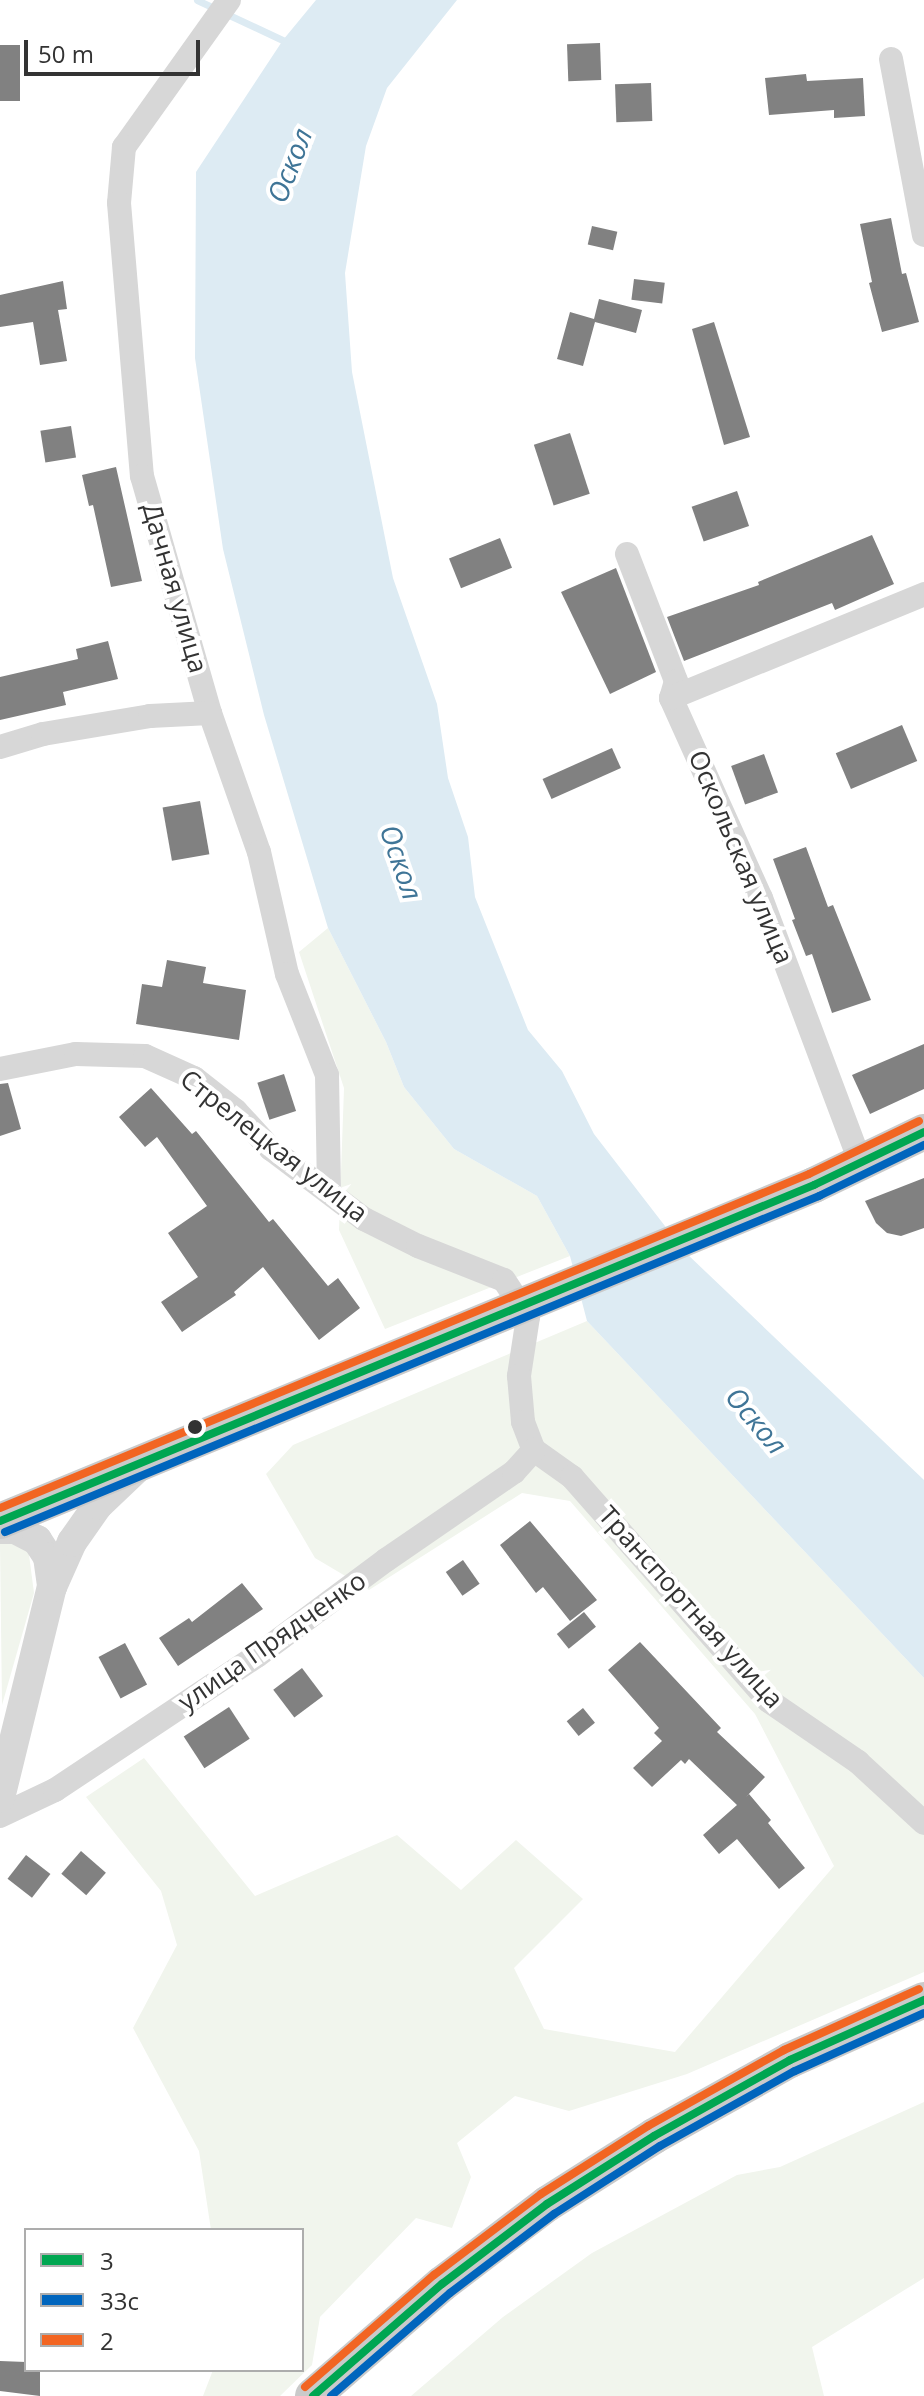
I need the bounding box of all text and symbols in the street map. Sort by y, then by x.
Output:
scale bar [28,24,204,74]
text: 50 m [38,37,94,70]
water label: Оскол [259,123,319,207]
street label: Дачная улица [136,499,214,677]
street label: Оскольская улица [682,746,800,968]
water label: Оскол [374,820,430,904]
street label: Стрелецкая улица [174,1063,374,1229]
water label: Оскол [719,1380,795,1460]
unlabelled marker [187,1419,203,1435]
street label: Транспортная улица [592,1500,790,1714]
street label: улица Прядченко [172,1565,372,1717]
legend [24,2228,304,2372]
text: 3 [100,2244,114,2277]
text: 33с [100,2284,139,2317]
text: 2 [100,2324,114,2357]

